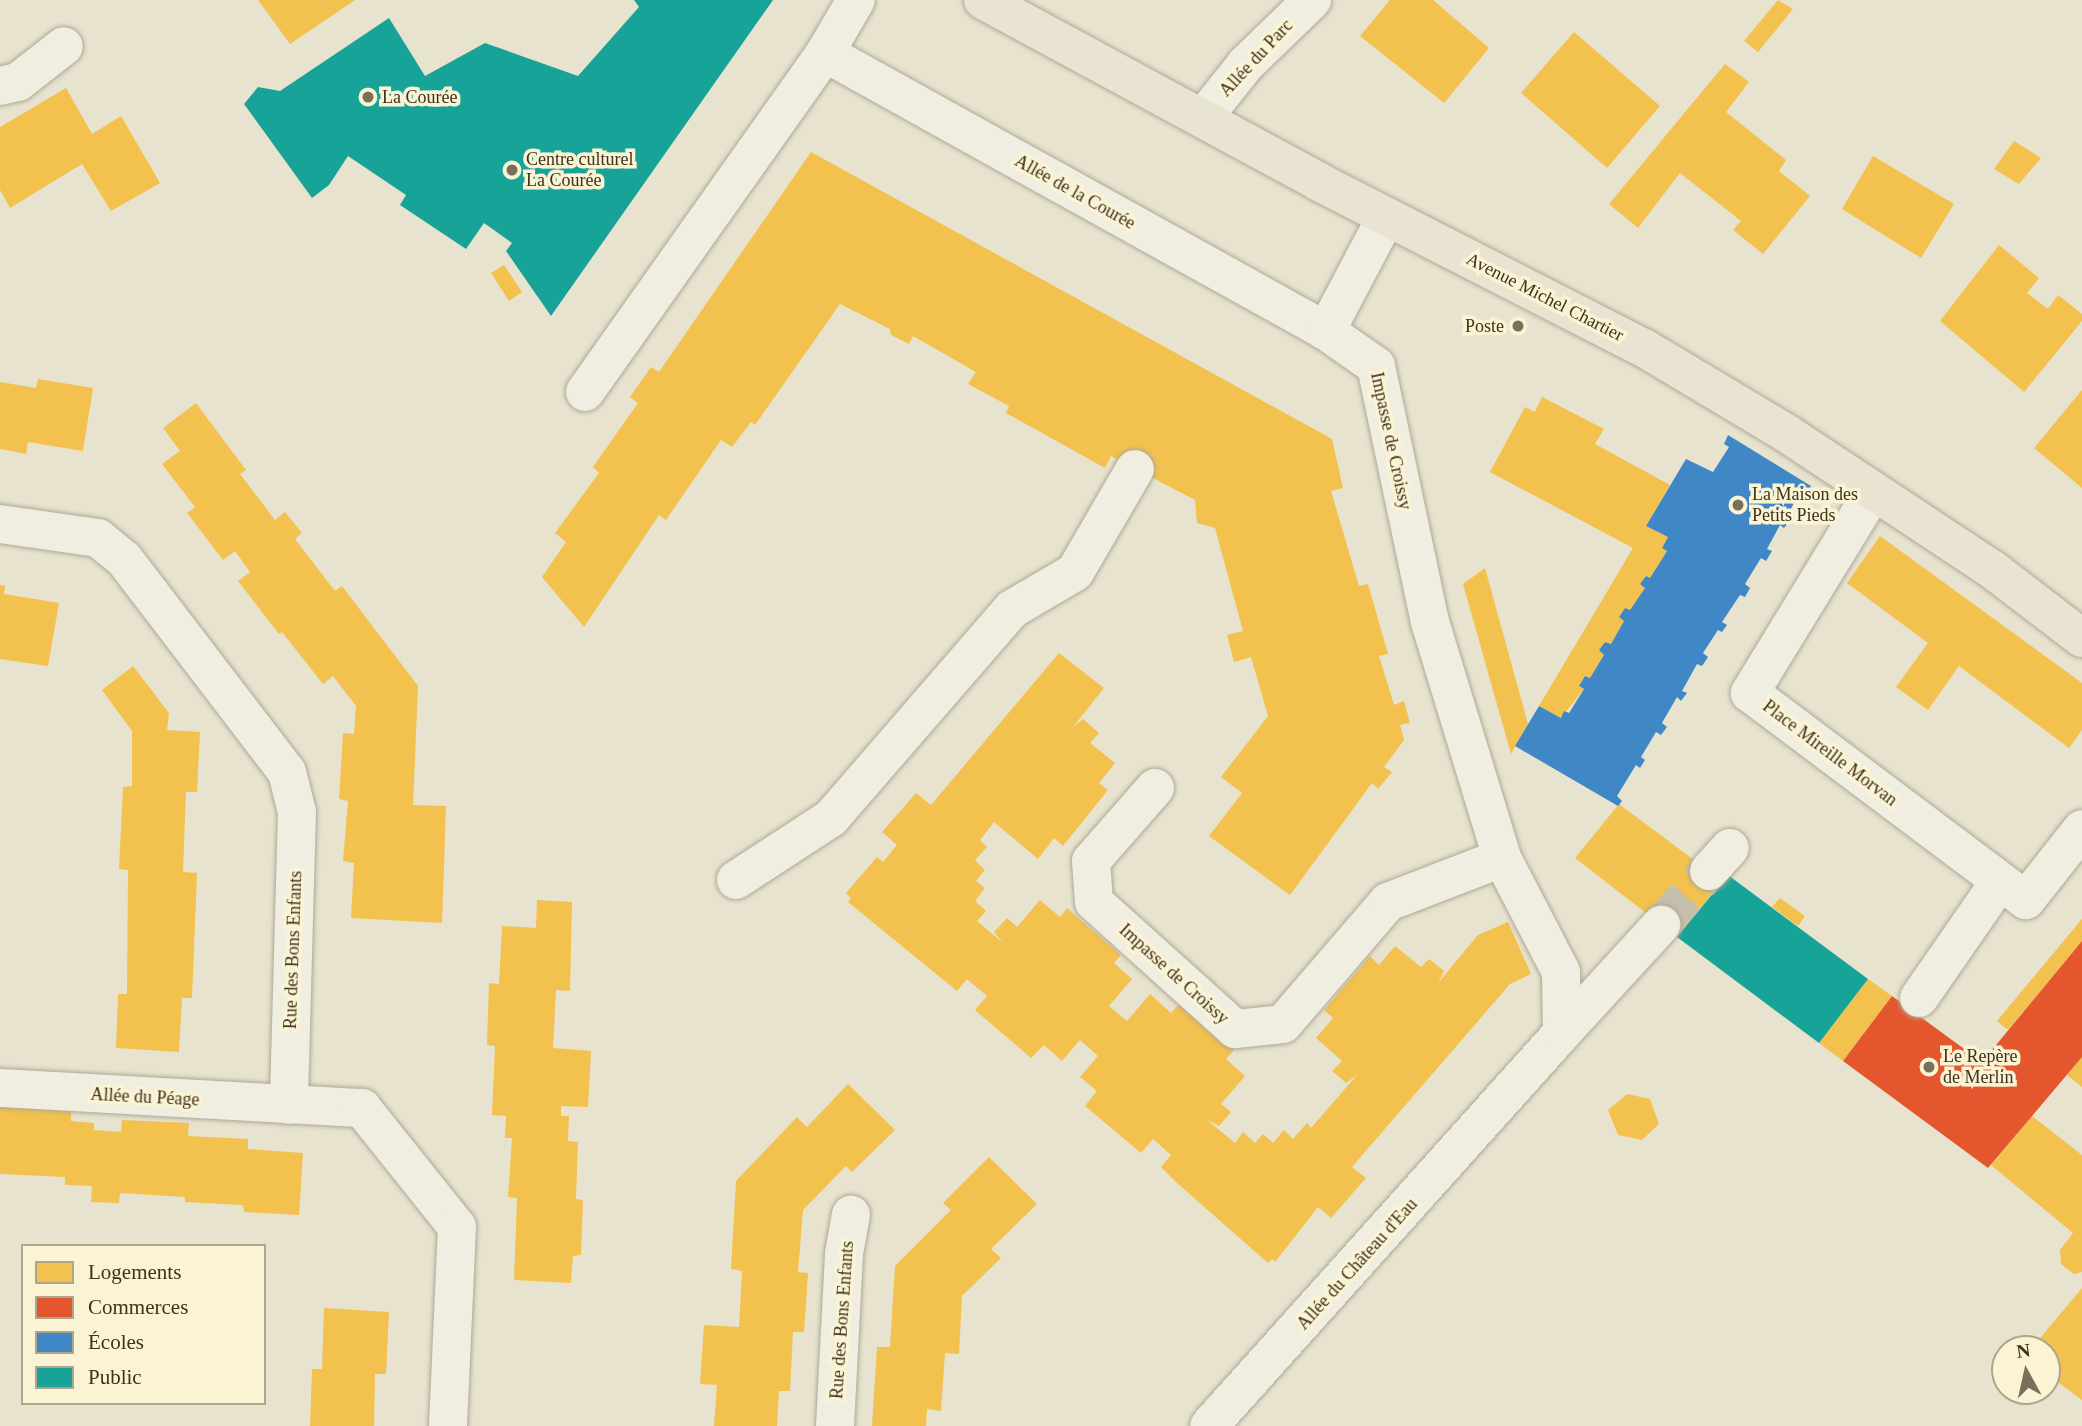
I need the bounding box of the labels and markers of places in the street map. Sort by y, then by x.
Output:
place label: La Courée [382,86,457,108]
marker: La Courée [360,89,376,105]
place label: Centre culturel La Courée [526,149,633,192]
marker: Centre culturel La Courée [504,162,520,178]
place label: Poste [1465,315,1504,337]
marker: Poste [1510,318,1526,334]
place label: La Maison des Petits Pieds [1752,484,1858,526]
marker: La Maison des Petits Pieds [1730,497,1746,513]
place label: Le Repère de Merlin [1943,1046,2017,1088]
marker: Le Repère de Merlin [1921,1059,1937,1075]

